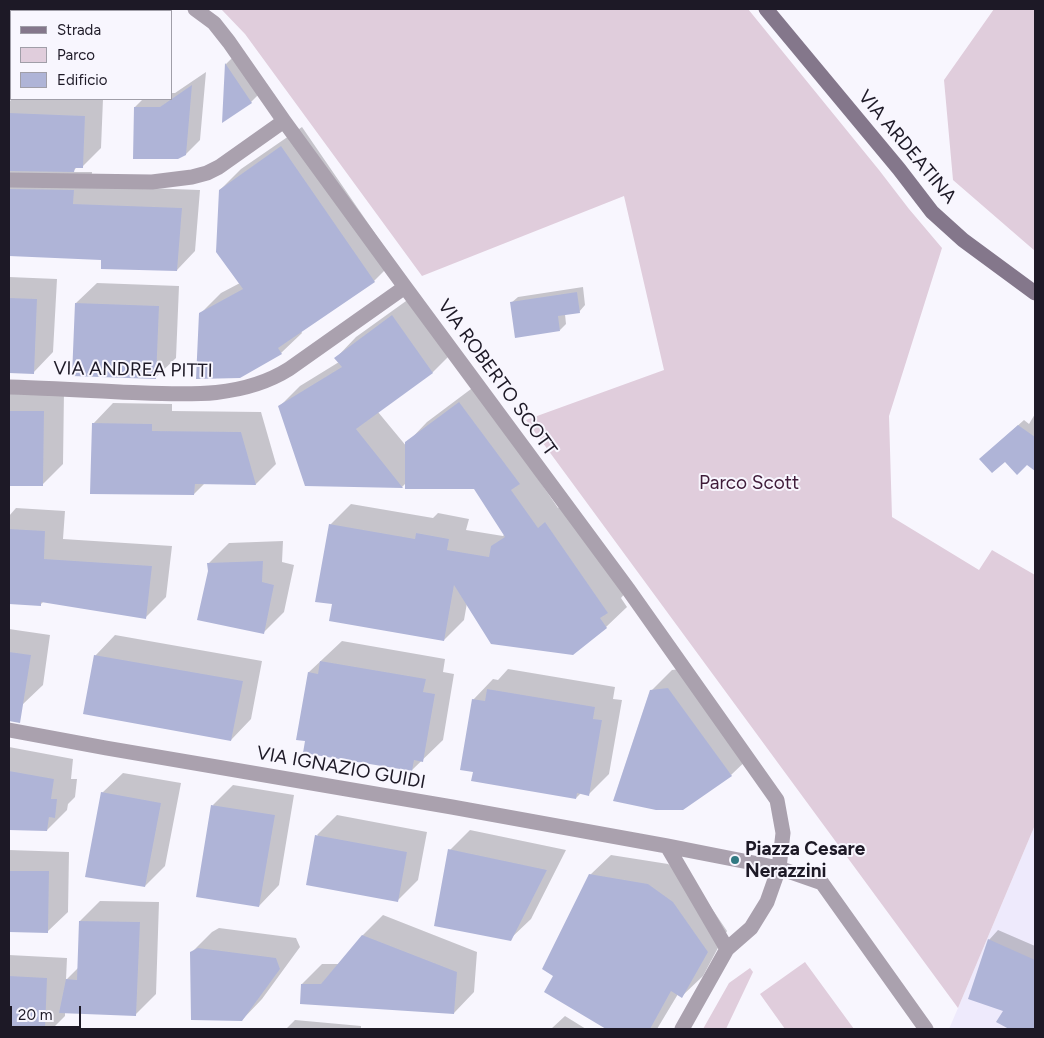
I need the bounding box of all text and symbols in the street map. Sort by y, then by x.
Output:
legend [10,10,172,100]
text: Strada [57,21,101,39]
text: Parco [57,46,95,64]
text: Edificio [57,71,107,89]
street label: VIA ARDEATINA [853,86,961,208]
street label: VIA ROBERTO SCOTT [433,295,561,461]
street label: VIA ANDREA PITTI [53,357,213,383]
park label: Parco Scott [699,472,799,494]
street label: VIA IGNAZIO GUIDI [255,742,427,794]
place label: Piazza Cesare Nerazzini [745,838,865,882]
marker: Piazza Cesare Nerazzini [729,854,741,866]
scale bar [12,996,84,1028]
text: 20 m [18,1006,52,1024]

